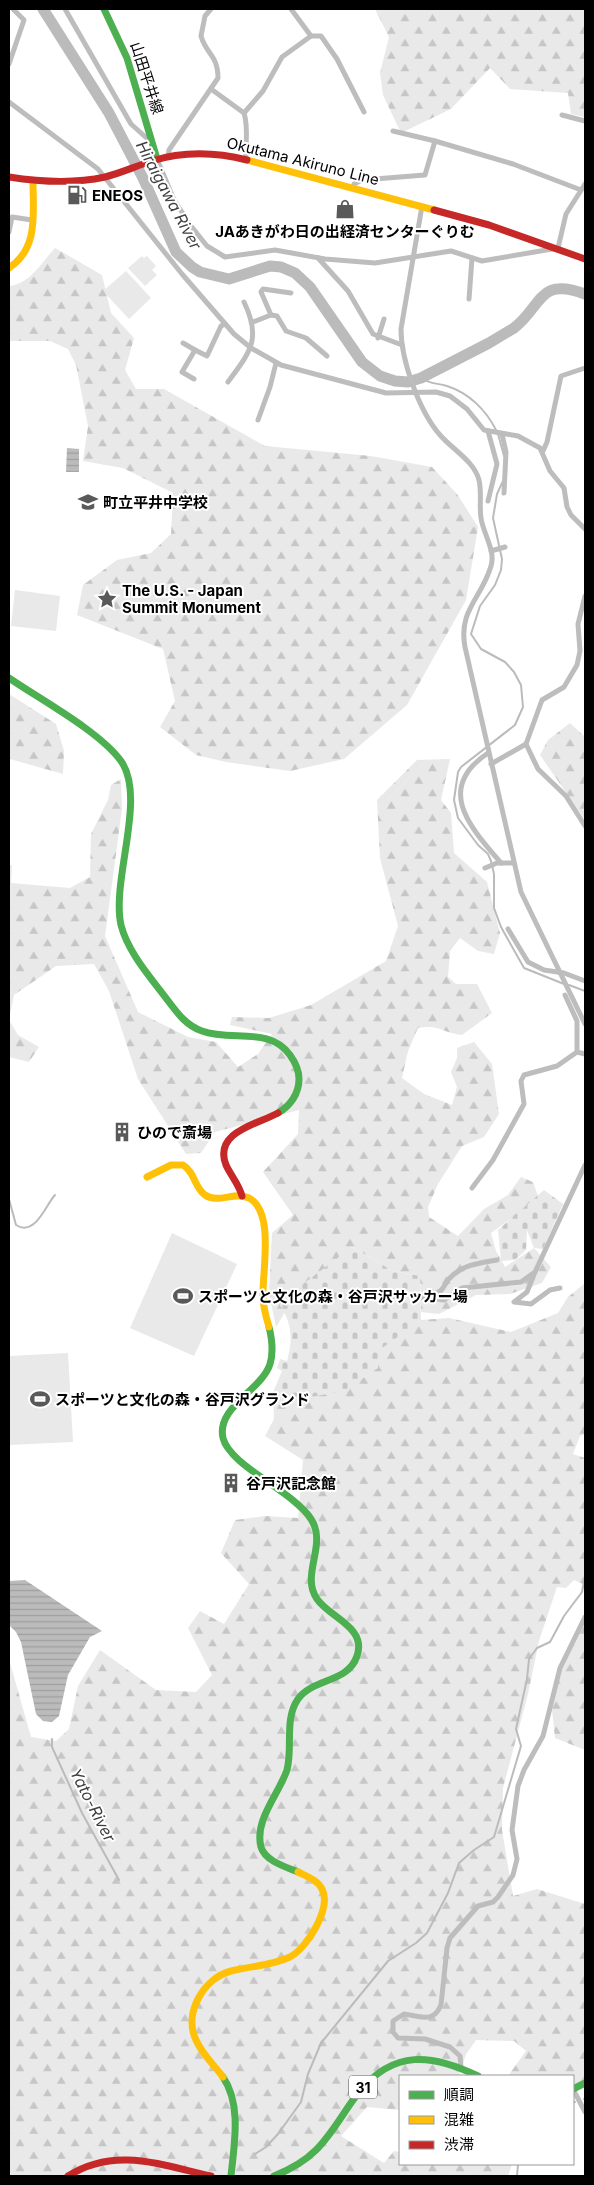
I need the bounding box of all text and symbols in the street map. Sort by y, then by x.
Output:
street label: 山田平井線 [126,39,168,117]
street label: Okutama Akiruno Line [225,133,381,189]
water label: Hiraigawa River [132,137,206,254]
fuel station icon: ENEOS [66,184,88,206]
place label: ENEOS [92,186,143,205]
shop icon: JAあきがわ日の出経済センターぐりむ [334,198,356,220]
place label: JAあきがわ日の出経済センターぐりむ [215,222,475,241]
school or university icon: 町立平井中学校 [77,491,99,513]
place label: 町立平井中学校 [103,493,208,512]
place label: The U.S. - Japan Summit Monument [122,581,261,617]
place icon: The U.S. - Japan Summit Monument [96,588,118,610]
building icon: ひので斎場 [111,1121,133,1143]
place label: ひので斎場 [137,1123,212,1142]
sports icon: スポーツと文化の森・谷戸沢サッカー場 [172,1285,194,1307]
place label: スポーツと文化の森・谷戸沢サッカー場 [198,1287,468,1306]
sports icon: スポーツと文化の森・谷戸沢グランド [29,1388,51,1410]
place label: スポーツと文化の森・谷戸沢グランド [55,1390,310,1409]
building icon: 谷戸沢記念館 [220,1472,242,1494]
place label: 谷戸沢記念館 [246,1474,336,1493]
water label: Yato-River [66,1765,120,1846]
legend [399,2075,574,2165]
road number: 31 [349,2076,377,2098]
text: 順調 [444,2085,474,2104]
text: 混雑 [444,2110,474,2129]
text: 渋滞 [444,2135,474,2154]

